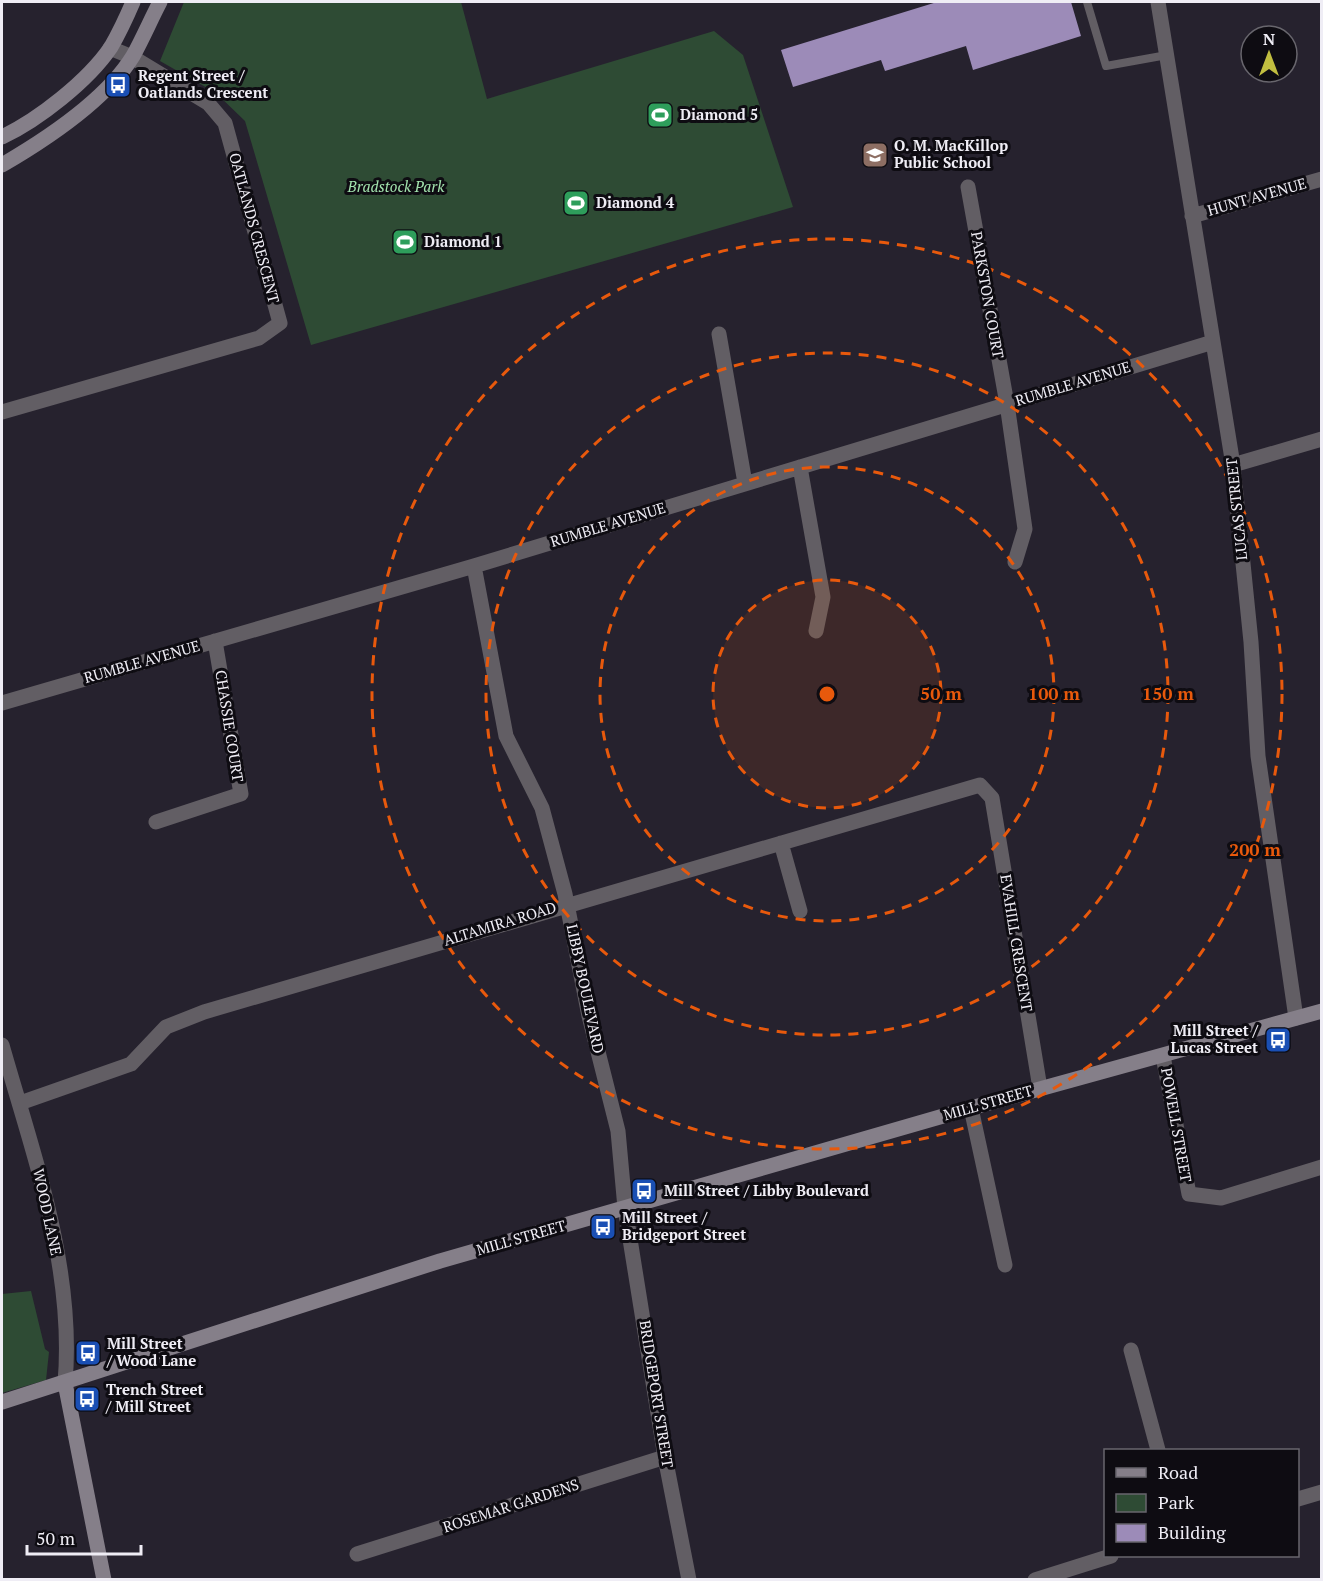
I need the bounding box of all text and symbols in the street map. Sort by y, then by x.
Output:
north arrow [1239,24,1299,84]
text: N [1263,28,1275,50]
place label: Regent Street / Oatlands Crescent [138,65,268,102]
bus stop icon: Regent Street / Oatlands Crescent [103,70,133,100]
sports icon: Diamond 5 [645,100,675,130]
place label: Diamond 5 [680,104,758,124]
place label: O. M. MacKillop Public School [894,135,1008,172]
school or university icon: O. M. MacKillop Public School [860,140,890,170]
street label: OATLANDS CRESCENT [225,150,285,305]
street label: HUNT AVENUE [1205,172,1309,220]
park label: Bradstock Park [347,176,445,196]
sports icon: Diamond 4 [561,188,591,218]
place label: Diamond 4 [596,192,675,212]
sports icon: Diamond 1 [390,227,420,257]
street label: PARKSTON COURT [967,230,1009,360]
place label: Diamond 1 [424,231,502,251]
street label: RUMBLE AVENUE [1013,356,1133,410]
street label: LUCAS STREET [1221,457,1251,561]
street label: RUMBLE AVENUE [548,497,668,551]
street label: RUMBLE AVENUE [81,635,202,687]
street label: CHASSIE COURT [211,668,249,783]
text: 50 m [920,681,962,705]
text: 100 m [1028,681,1080,705]
text: 150 m [1142,681,1194,705]
centre of rings [817,684,837,704]
text: 200 m [1229,837,1281,861]
street label: EVAHILL CRESCENT [996,873,1038,1013]
street label: ALTAMIRA ROAD [441,896,559,950]
street label: LIBBY BOULEVARD [562,922,609,1055]
place label: Mill Street / Lucas Street [1171,1020,1259,1057]
bus stop icon: Mill Street / Lucas Street [1263,1025,1293,1055]
street label: POWELL STREET [1157,1066,1197,1184]
street label: MILL STREET [941,1080,1035,1124]
street label: WOOD LANE [29,1167,67,1257]
bus stop icon: Mill Street / Libby Boulevard [629,1176,659,1206]
place label: Mill Street / Libby Boulevard [664,1180,869,1200]
place label: Mill Street / Bridgeport Street [622,1207,746,1244]
bus stop icon: Mill Street / Bridgeport Street [588,1212,618,1242]
street label: MILL STREET [474,1215,568,1259]
street label: BRIDGEPORT STREET [635,1319,679,1469]
place label: Mill Street / Wood Lane [106,1333,196,1370]
bus stop icon: Mill Street / Wood Lane [73,1338,103,1368]
place label: Trench Street / Mill Street [105,1379,204,1416]
bus stop icon: Trench Street / Mill Street [72,1384,102,1414]
legend [1104,1449,1299,1557]
text: Road [1158,1460,1198,1484]
street label: ROSEMAR GARDENS [440,1474,581,1536]
text: Park [1158,1490,1195,1514]
scale bar [27,1518,141,1556]
text: Building [1158,1520,1226,1544]
text: 50 m [36,1526,76,1550]

